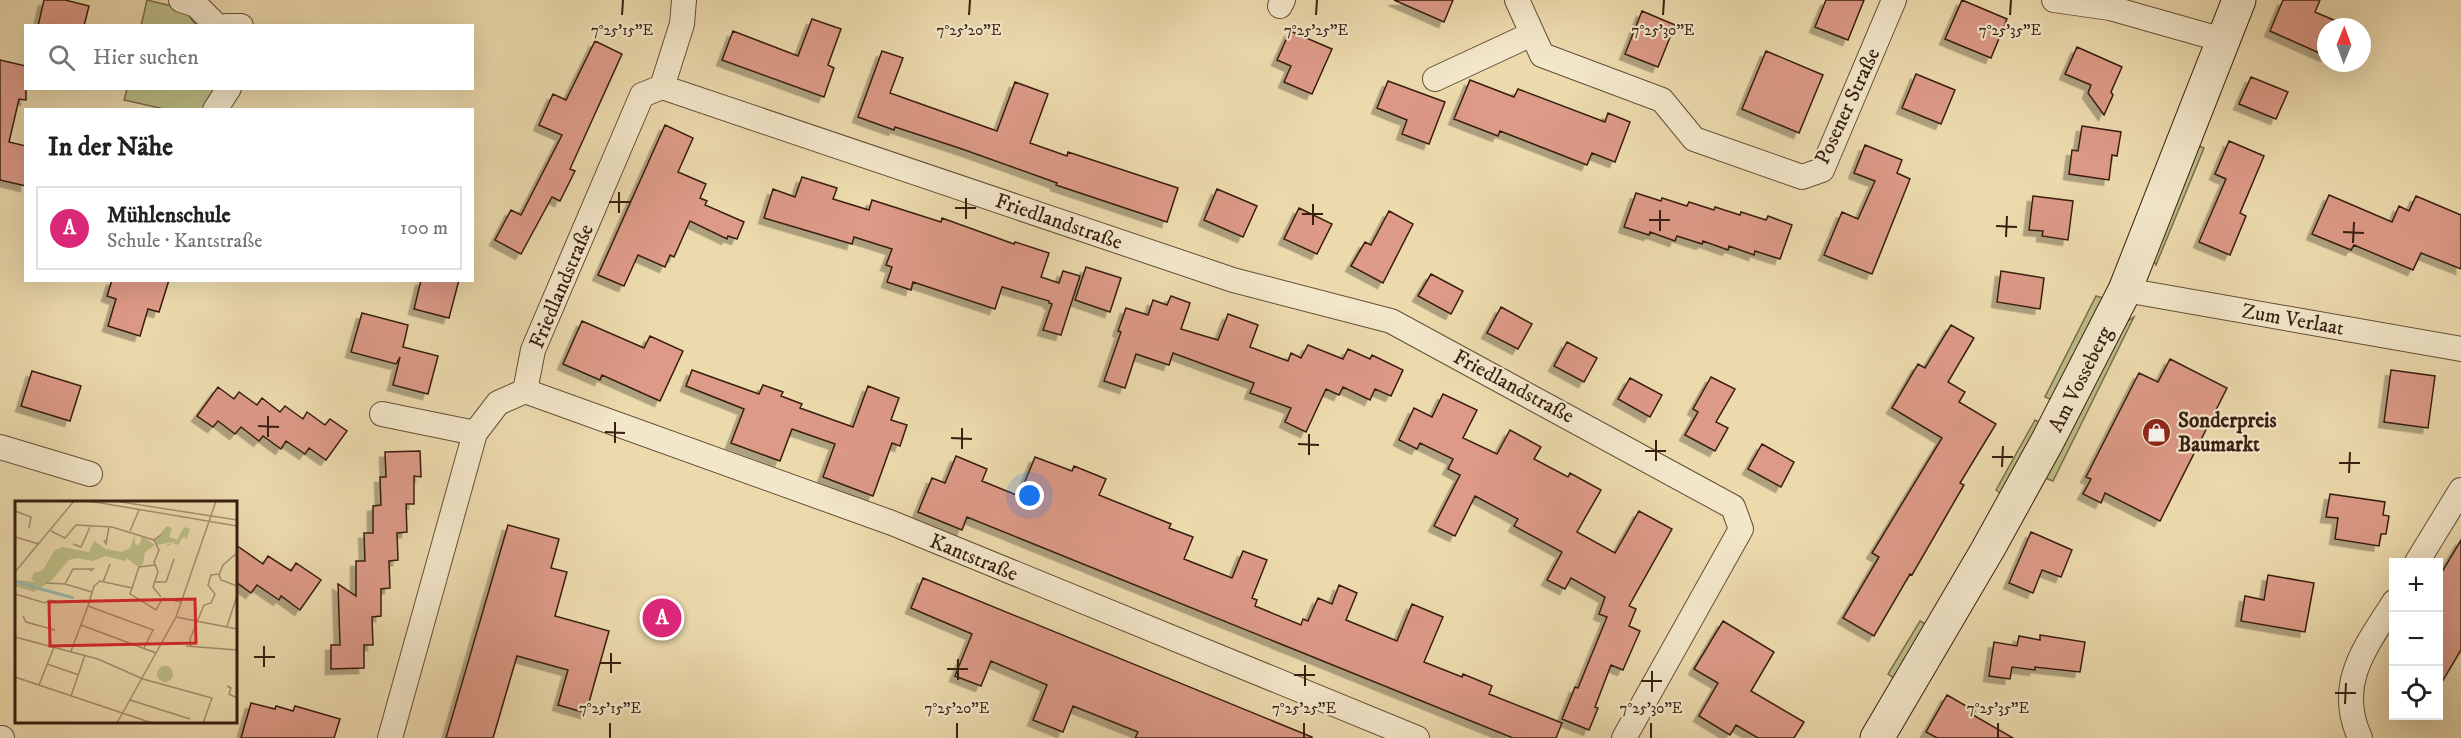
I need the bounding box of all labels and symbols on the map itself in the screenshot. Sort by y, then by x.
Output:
north arrow [2317,18,2371,72]
text: 7°25'15"E [591,21,653,40]
text: 7°25'20"E [937,21,1002,40]
text: 7°25'25"E [1284,21,1348,40]
text: 7°25'30"E [1631,21,1695,40]
text: 7°25'35"E [1979,21,2042,40]
street label: Posener Straße [1810,44,1886,169]
street label: Friedlandstraße [992,188,1126,256]
street label: Friedlandstraße [524,220,600,353]
street label: Zum Verlaat [2240,298,2346,342]
street label: Am Vosseberg [2043,321,2119,437]
street label: Friedlandstraße [1449,344,1578,430]
place label: Sonderpreis Baumarkt [2178,408,2277,458]
shop icon: Sonderpreis Baumarkt [2141,416,2173,448]
your location [1015,481,1044,510]
inset map [15,501,237,723]
street label: Kantstraße [926,528,1022,588]
pin: A [642,596,682,640]
text: 7°25'15"E [579,699,641,718]
text: 7°25'20"E [925,699,990,718]
text: 7°25'25"E [1272,699,1336,718]
text: 7°25'30"E [1619,699,1683,718]
text: 7°25'35"E [1967,699,2030,718]

